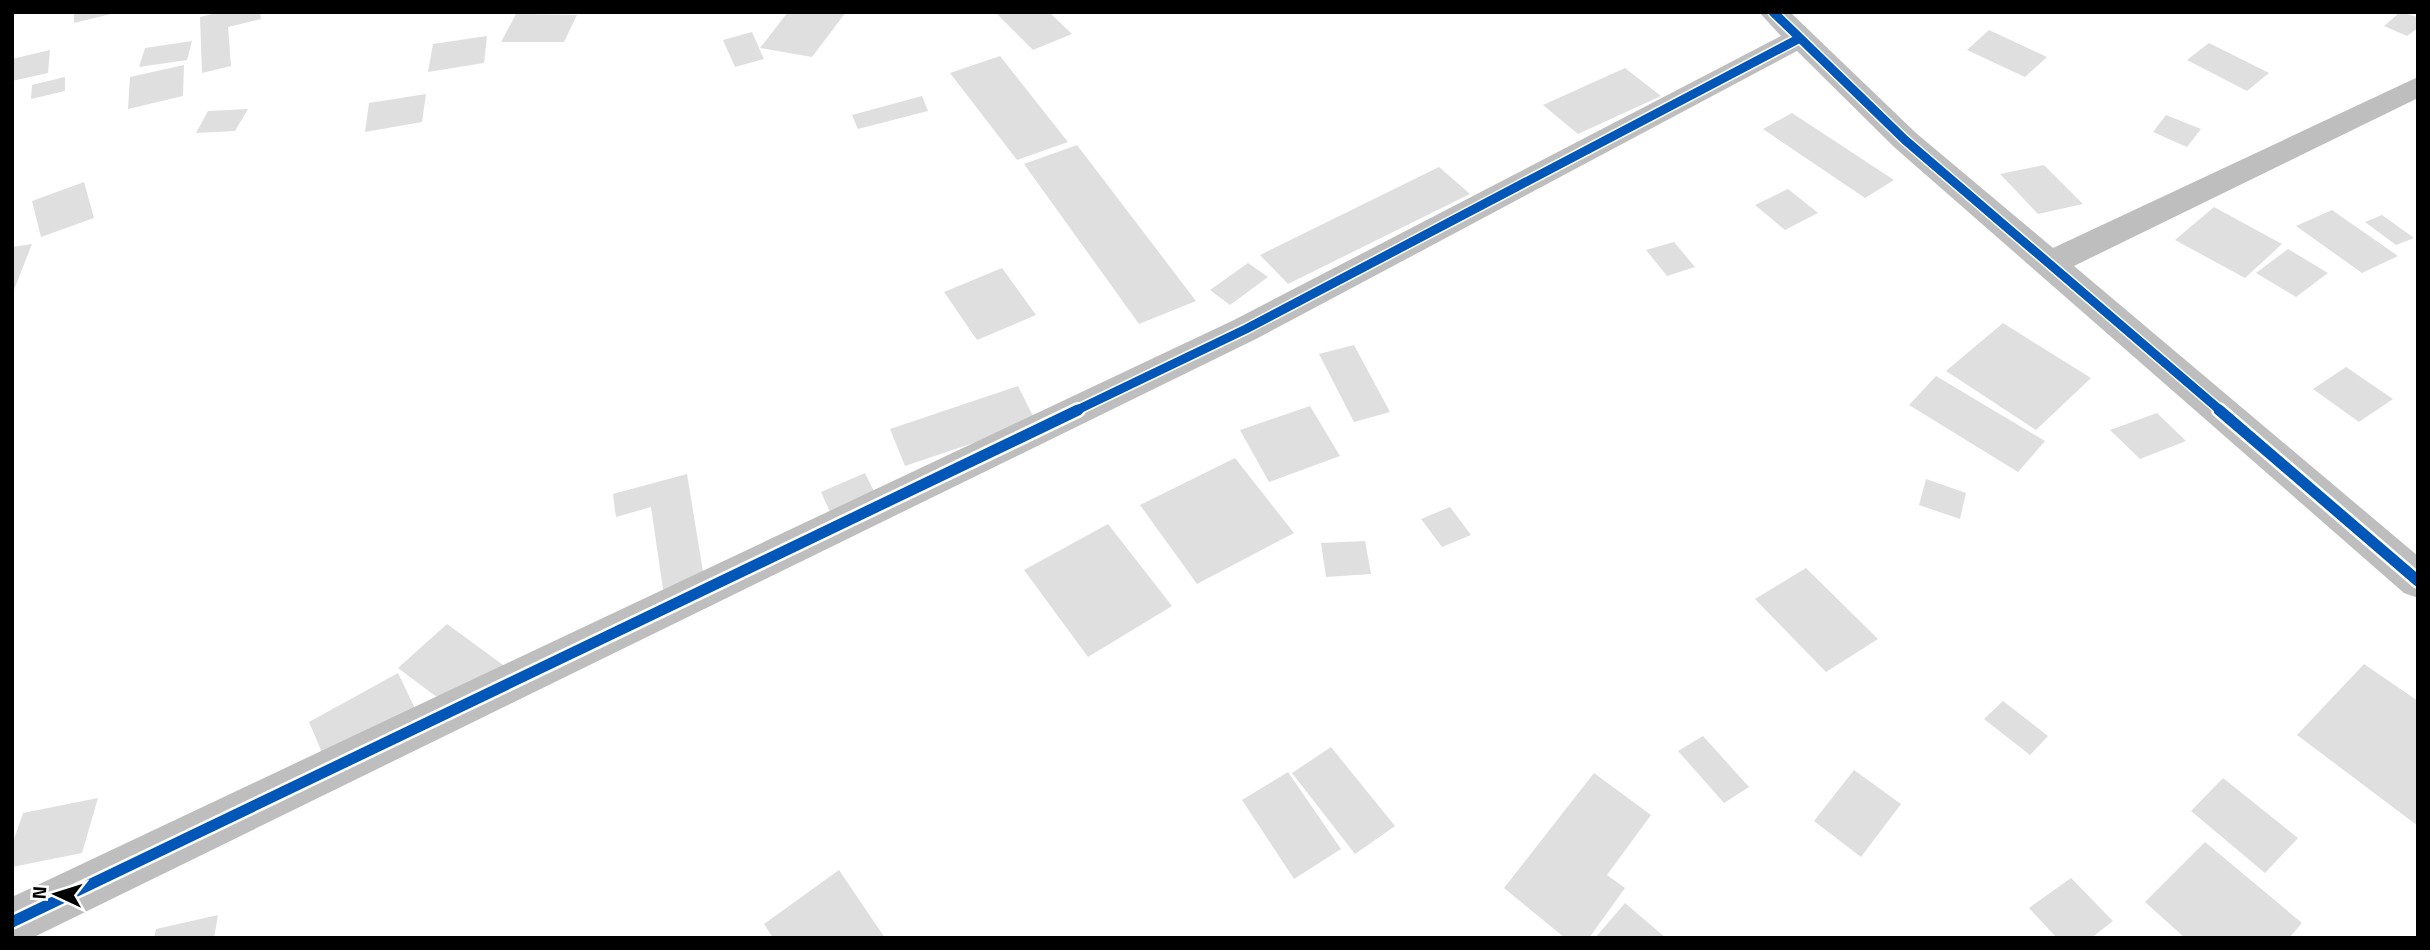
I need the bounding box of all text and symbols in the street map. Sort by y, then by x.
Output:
north arrow [21,859,91,929]
text: N [24,885,53,900]

